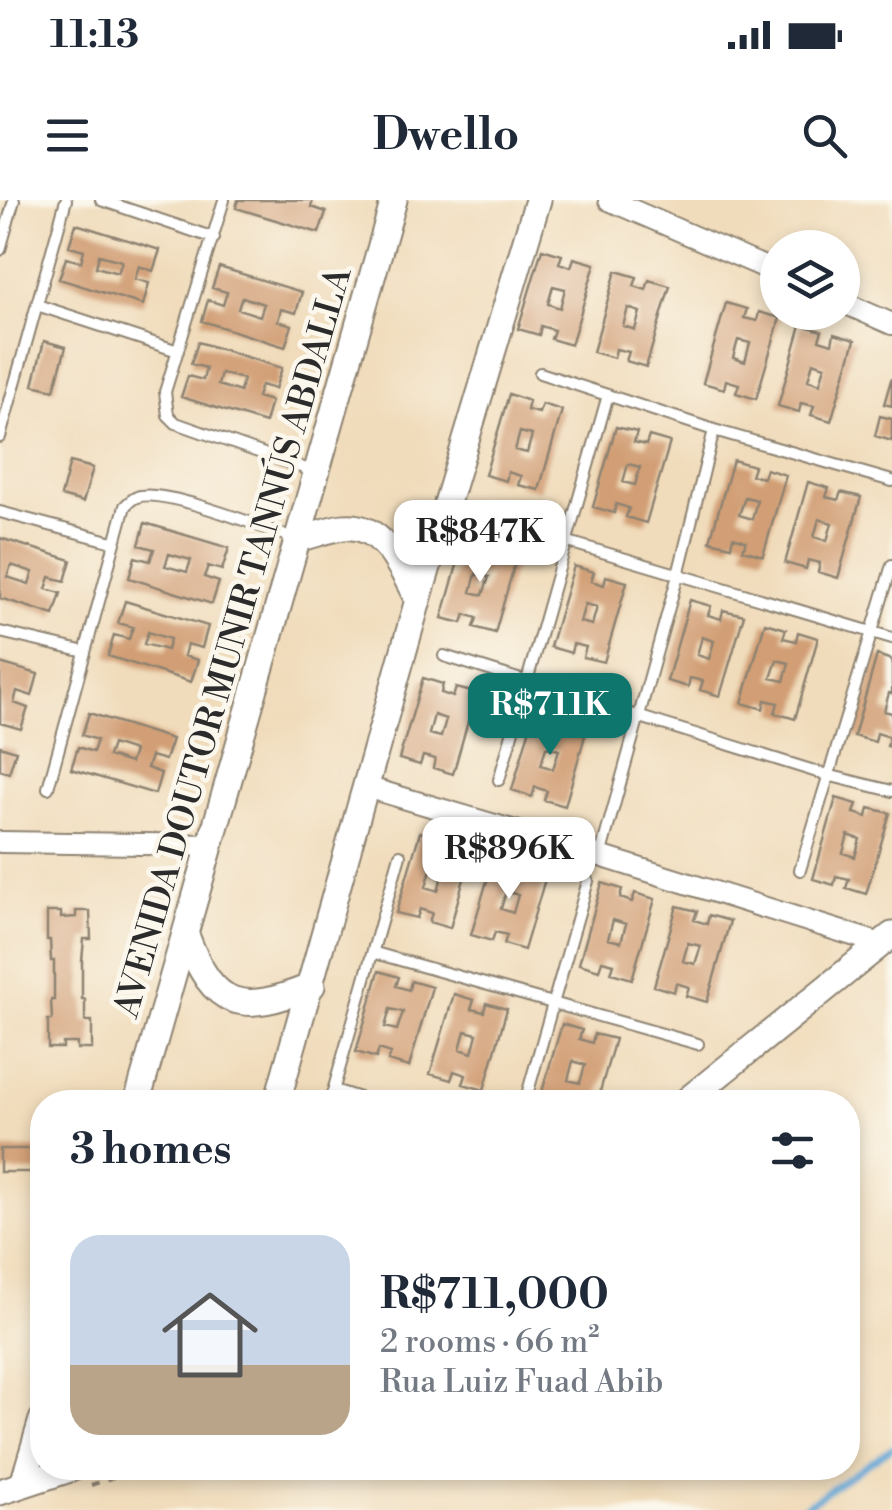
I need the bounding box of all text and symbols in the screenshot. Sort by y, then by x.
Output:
text: 11:13 [50,12,139,59]
text: Dwello [373,107,519,164]
icon: menu [40,108,95,163]
icon: search [797,108,852,163]
map controls [760,230,860,330]
button: layers [760,230,860,330]
street label: AVENIDA DOUTOR MUNIR TANNÚS ABDALLA [103,261,362,1024]
pin: R$847K [399,500,561,585]
text: R$847K [416,512,544,552]
pin: R$711K [469,673,631,758]
text: R$711K [490,685,610,725]
pin: R$896K [428,817,590,902]
text: R$896K [444,829,574,869]
icon: filters [765,1123,820,1178]
text: 3 homes [70,1124,232,1177]
text: R$711,000 [380,1269,609,1322]
icon: home [150,1275,270,1395]
text: 2 rooms · 66 m² [380,1322,599,1362]
text: Rua Luiz Fuad Abib [380,1362,664,1402]

